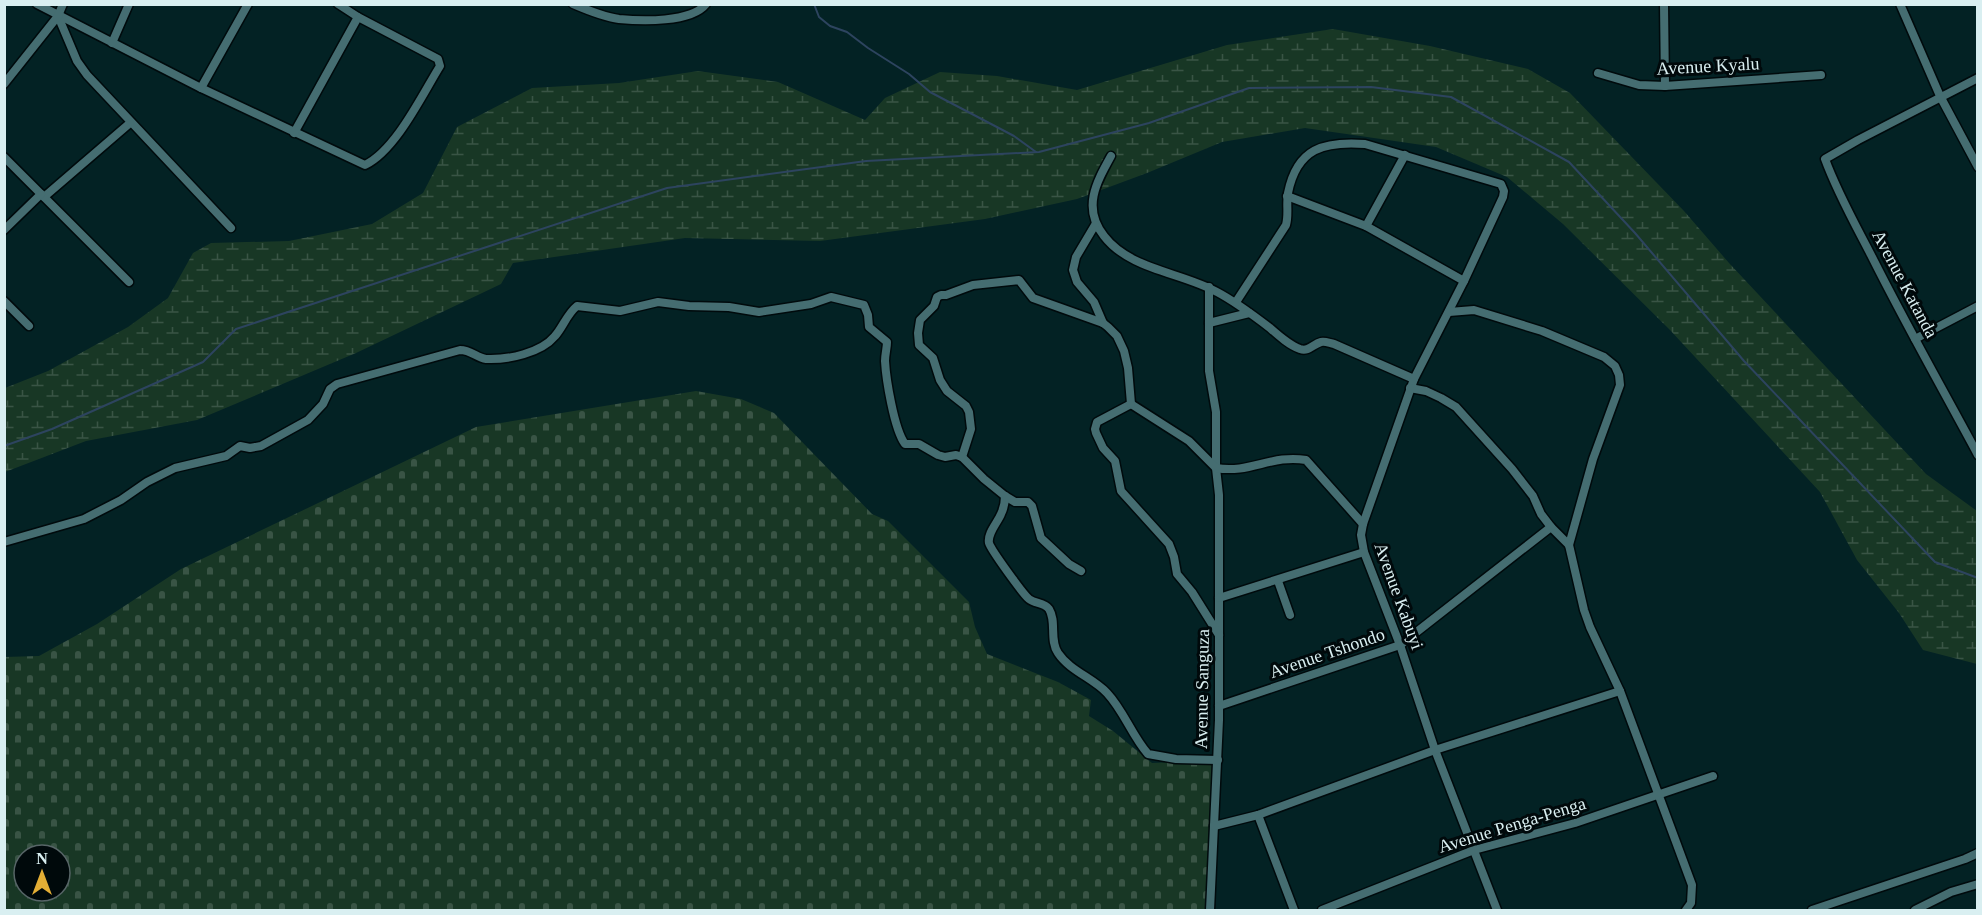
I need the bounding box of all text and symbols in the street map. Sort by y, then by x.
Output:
street label: Avenue Kyalu [1656,53,1760,79]
street label: Avenue Katanda [1868,227,1942,341]
street label: Avenue Kabuyi [1370,540,1428,652]
street label: Avenue Tshondo [1267,624,1387,682]
street label: Avenue Sanguza [1191,629,1213,749]
street label: Avenue Penga-Penga [1436,793,1588,857]
north arrow [12,843,72,903]
text: N [36,850,48,867]

